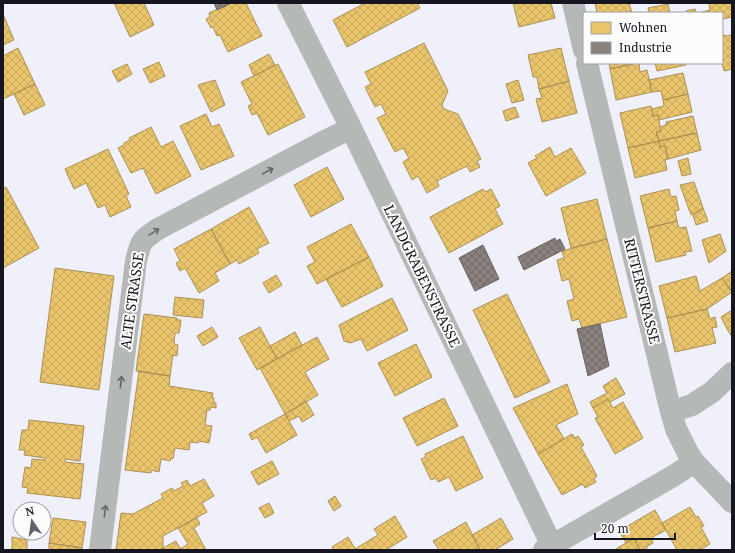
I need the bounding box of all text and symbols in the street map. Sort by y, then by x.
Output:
legend [583,12,723,64]
text: Wohnen [619,19,668,36]
text: Industrie [619,39,672,56]
one-way arrow [262,166,274,174]
street label: LANDGRABENSTRASSE [380,202,465,350]
one-way arrow [148,228,159,236]
street label: RITTERSTRASSE [620,236,665,346]
street label: ALTE STRASSE [115,251,148,351]
one-way arrow [117,376,125,389]
north arrow [12,501,52,541]
text: N [24,502,36,519]
one-way arrow [101,505,109,518]
scale bar [595,515,675,541]
text: 20 m [601,520,629,537]

